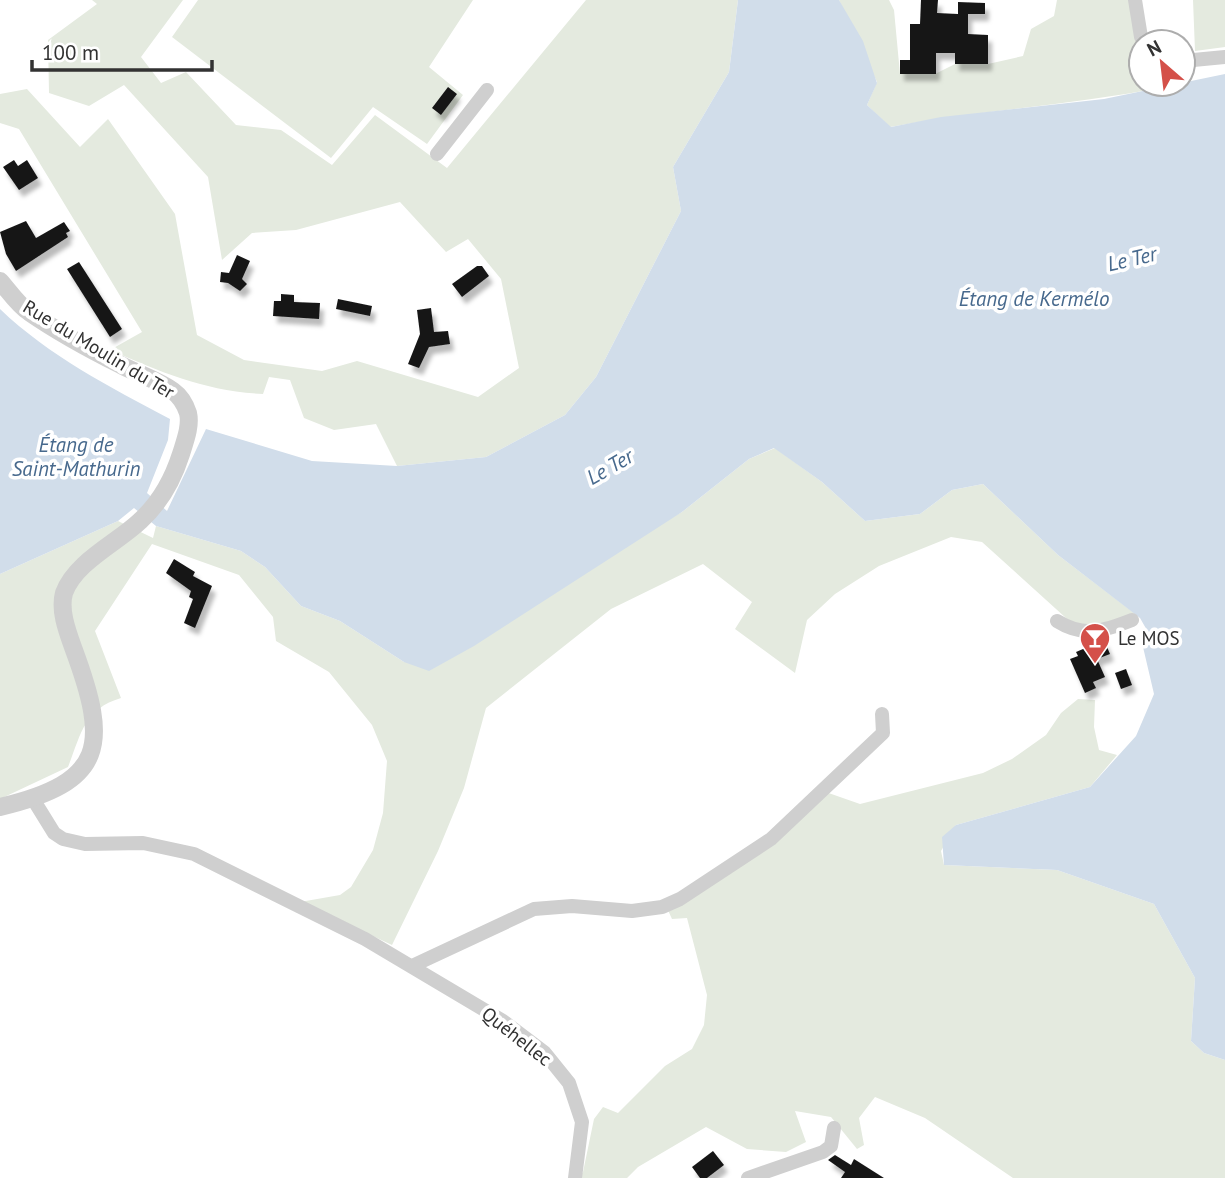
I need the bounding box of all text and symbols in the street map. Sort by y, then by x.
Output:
scale bar [32,28,212,72]
north arrow [1127,28,1197,98]
text: N [1143,34,1165,62]
text: 100 m [42,39,99,66]
water label: Le Ter [1105,239,1161,277]
water label: Étang de Kermélo [959,285,1109,312]
street label: Rue du Moulin du Ter [19,294,180,404]
water label: Étang de Saint-Mathurin [12,431,140,482]
water label: Le Ter [581,441,640,491]
bar icon: Le MOS [1078,621,1112,665]
place label: Le MOS [1118,626,1180,650]
street label: Quéhellec [477,1001,557,1071]

